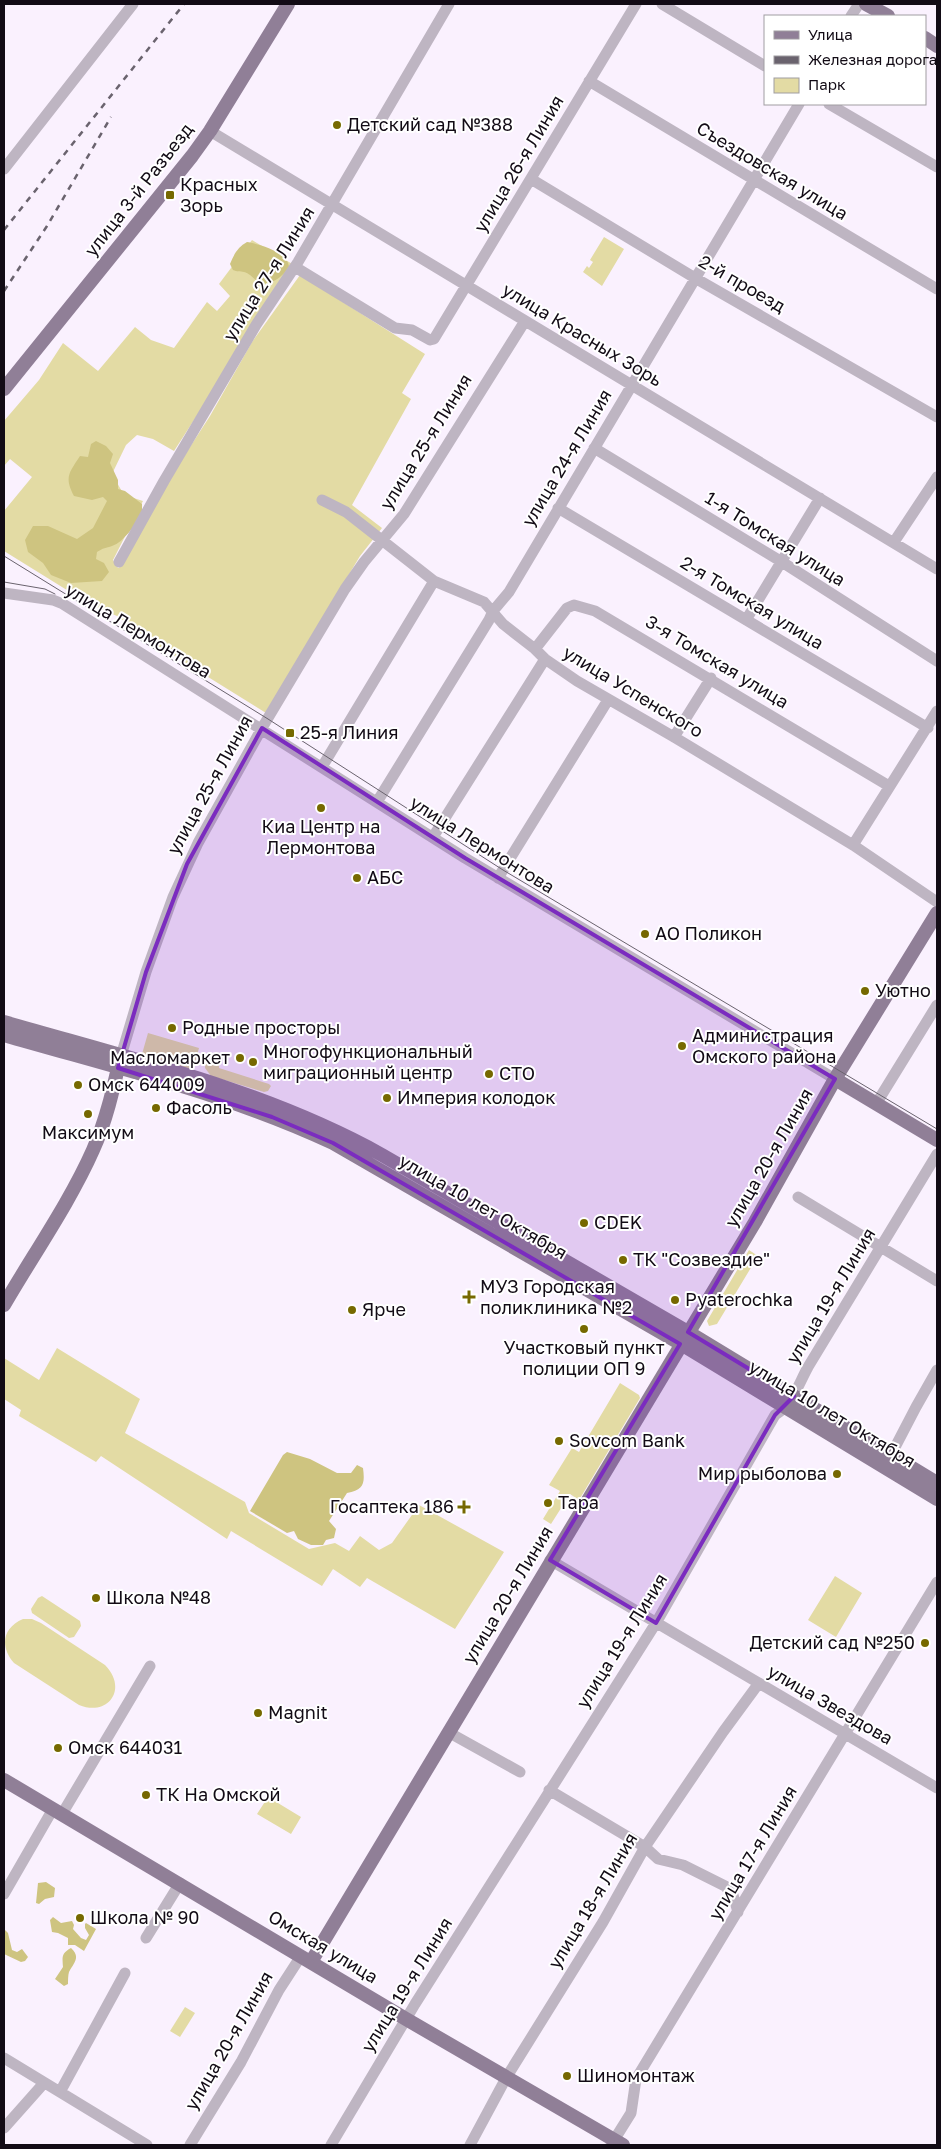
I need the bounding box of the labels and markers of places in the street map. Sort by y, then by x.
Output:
place label: Детский сад №388 [347,113,513,135]
marker: Детский сад №388 [331,119,343,131]
place label: Красных Зорь [180,173,258,216]
marker: Красных Зорь [164,189,176,201]
place label: 25-я Линия [300,721,399,743]
marker: 25-я Линия [284,727,296,739]
marker: Киа Центр на Лермонтова [315,802,327,814]
place label: Киа Центр на Лермонтова [262,815,380,858]
place label: АБС [367,866,403,888]
marker: АБС [351,872,363,884]
place label: АО Поликон [655,922,762,944]
marker: АО Поликон [639,928,651,940]
place label: Уютно [875,979,931,1001]
marker: Уютно [859,985,871,997]
place label: Родные просторы [182,1016,340,1038]
marker: Родные просторы [166,1022,178,1034]
place label: Администрация Омского района [692,1024,836,1067]
place label: Многофункциональный миграционный центр [263,1040,473,1083]
marker: Администрация Омского района [676,1040,688,1052]
place label: Масломаркет [110,1046,230,1068]
marker: Масломаркет [234,1052,246,1064]
marker: Многофункциональный миграционный центр [247,1056,259,1068]
place label: СТО [499,1062,535,1084]
marker: СТО [483,1068,495,1080]
place label: Омск 644009 [88,1073,205,1095]
marker: Омск 644009 [72,1079,84,1091]
place label: Империя колодок [397,1086,556,1108]
marker: Империя колодок [381,1092,393,1104]
place label: Фасоль [166,1096,232,1118]
marker: Фасоль [150,1102,162,1114]
marker: Максимум [82,1108,94,1120]
place label: Максимум [42,1121,134,1143]
place label: CDEK [594,1211,642,1233]
marker: CDEK [578,1217,590,1229]
place label: ТК "Созвездие" [633,1248,770,1270]
marker: ТК "Созвездие" [617,1254,629,1266]
place label: МУЗ Городская поликлиника №2 [480,1275,632,1318]
place label: Pyaterochka [685,1288,793,1310]
marker: МУЗ Городская поликлиника №2 [462,1290,476,1304]
marker: Pyaterochka [669,1294,681,1306]
place label: Ярче [362,1298,406,1320]
marker: Ярче [346,1304,358,1316]
marker: Участковый пункт полиции ОП 9 [578,1323,590,1335]
place label: Участковый пункт полиции ОП 9 [503,1336,665,1379]
place label: Sovcom Bank [569,1429,685,1451]
marker: Sovcom Bank [553,1435,565,1447]
place label: Мир рыболова [698,1462,827,1484]
marker: Мир рыболова [831,1468,843,1480]
place label: Тара [558,1491,599,1513]
place label: Госаптека 186 [330,1495,454,1517]
marker: Тара [542,1497,554,1509]
marker: Госаптека 186 [458,1501,470,1513]
place label: Школа №48 [106,1586,211,1608]
marker: Школа №48 [90,1592,102,1604]
place label: Детский сад №250 [749,1631,915,1653]
marker: Детский сад №250 [919,1637,931,1649]
place label: Magnit [268,1701,328,1723]
marker: Magnit [252,1707,264,1719]
place label: Омск 644031 [68,1736,182,1758]
marker: Омск 644031 [52,1742,64,1754]
place label: ТК На Омской [156,1783,280,1805]
marker: ТК На Омской [140,1789,152,1801]
place label: Школа № 90 [90,1906,200,1928]
marker: Школа № 90 [74,1912,86,1924]
place label: Шиномонтаж [577,2064,695,2086]
marker: Шиномонтаж [561,2070,573,2082]

